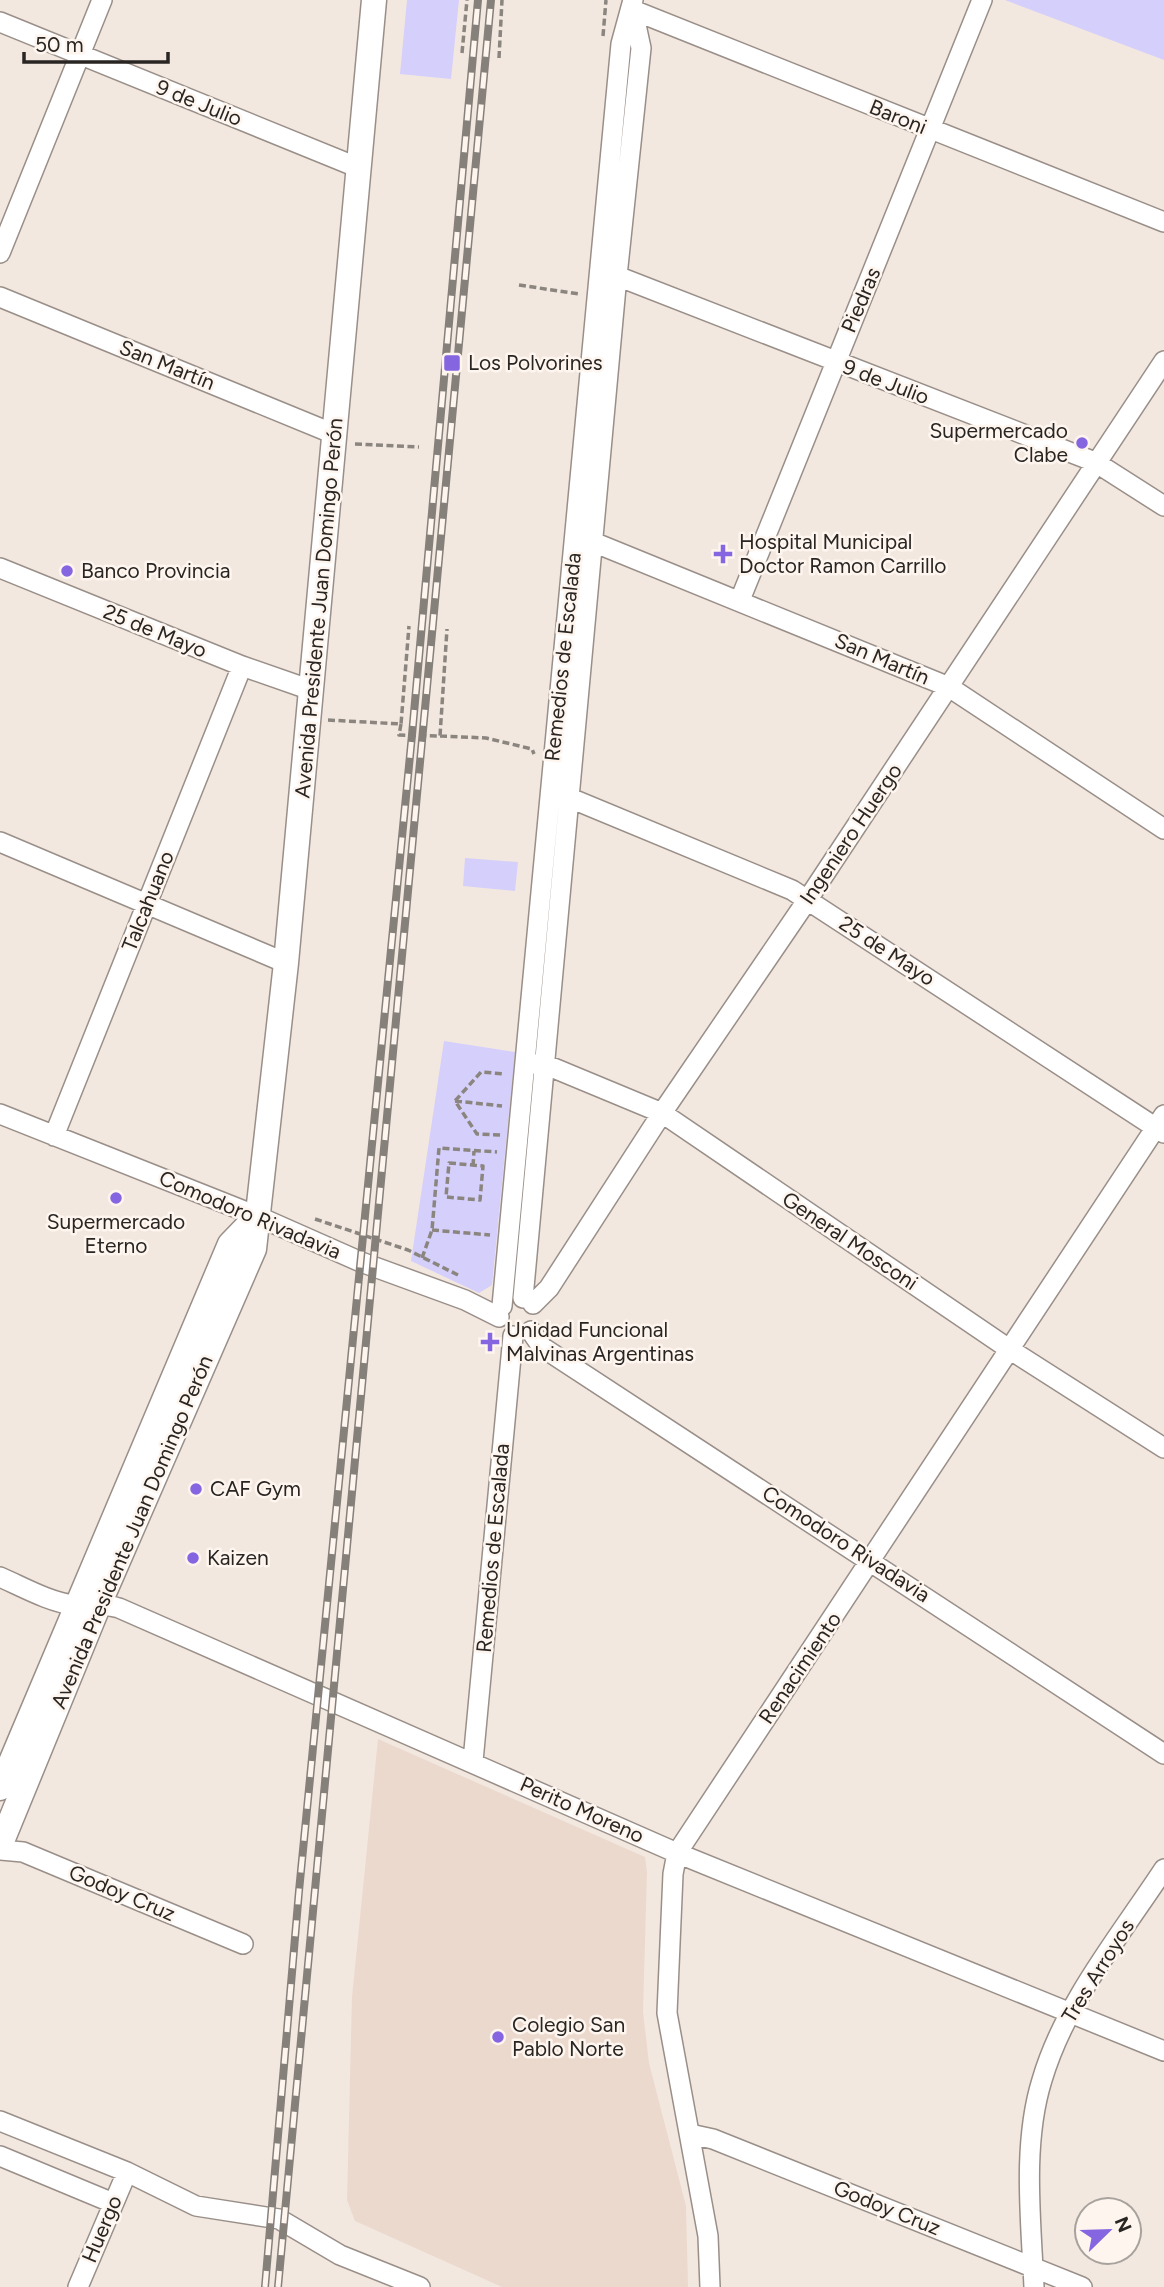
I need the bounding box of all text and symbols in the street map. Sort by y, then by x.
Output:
scale bar [24,21,168,65]
text: 50 m [35,32,84,57]
street label: 9 de Julio [153,74,246,131]
street label: Baroni [866,94,930,139]
street label: Piedras [836,263,885,336]
street label: San Martín [116,334,219,395]
place label: Los Polvorines [468,350,603,375]
marker: Los Polvorines [442,353,462,373]
street label: 9 de Julio [840,354,933,409]
street label: Avenida Presidente Juan Domingo Perón [289,417,348,799]
place label: Supermercado Clabe [929,418,1068,467]
marker: Supermercado Clabe [1074,435,1090,451]
place label: Hospital Municipal Doctor Ramon Carrillo [739,529,947,578]
marker: Hospital Municipal Doctor Ramon Carrillo [713,544,733,564]
street label: Remedios de Escalada [539,551,586,763]
place label: Banco Provincia [81,558,231,583]
marker: Banco Provincia [59,563,75,579]
street label: 25 de Mayo [100,598,211,663]
street label: San Martín [831,627,933,690]
street label: Ingeniero Huergo [794,759,907,909]
street label: Talcahuano [116,847,179,955]
street label: 25 de Mayo [835,910,940,991]
street label: Comodoro Rivadavia [156,1165,345,1264]
street label: General Mosconi [778,1186,923,1295]
marker: Supermercado Eterno [108,1190,124,1206]
place label: Supermercado Eterno [47,1209,185,1258]
place label: Unidad Funcional Malvinas Argentinas [506,1317,694,1366]
marker: Unidad Funcional Malvinas Argentinas [480,1332,500,1352]
street label: Avenida Presidente Juan Domingo Perón [45,1351,218,1712]
street label: Remedios de Escalada [471,1442,514,1654]
place label: CAF Gym [210,1476,301,1501]
street label: Comodoro Rivadavia [758,1480,935,1607]
marker: CAF Gym [188,1481,204,1497]
place label: Kaizen [207,1545,269,1570]
marker: Kaizen [185,1550,201,1566]
street label: Renacimiento [753,1607,846,1728]
street label: Perito Moreno [516,1771,648,1848]
street label: Godoy Cruz [65,1859,179,1926]
street label: Tres Arroyos [1056,1914,1139,2027]
place label: Colegio San Pablo Norte [512,2012,625,2061]
marker: Colegio San Pablo Norte [490,2029,506,2045]
street label: Godoy Cruz [830,2175,944,2240]
street label: Huergo [76,2191,127,2266]
north arrow [1073,2196,1143,2266]
text: N [1110,2213,1137,2236]

